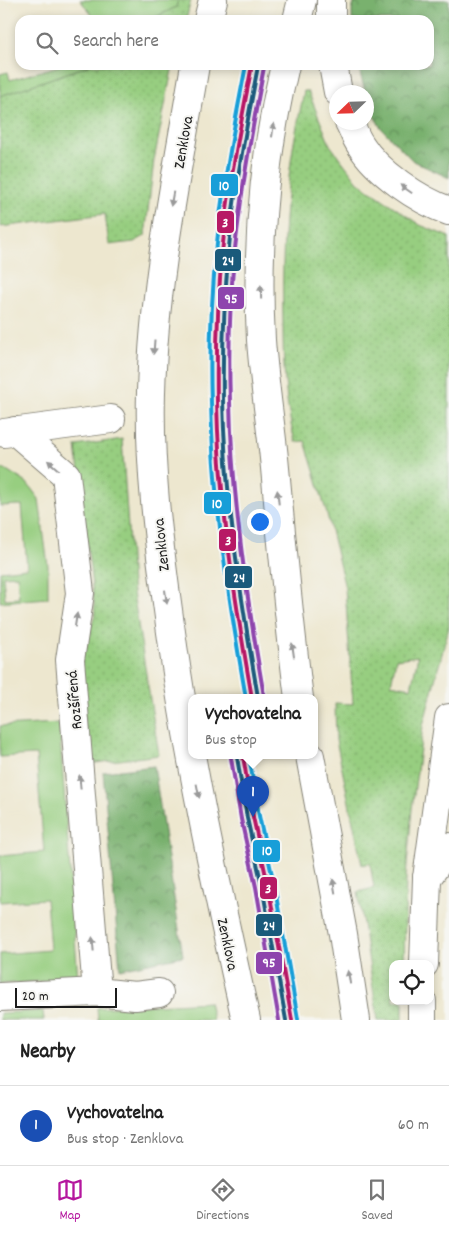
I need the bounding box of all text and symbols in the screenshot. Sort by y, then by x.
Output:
search box [15,15,434,70]
icon: search [33,29,61,57]
text: Search here [73,29,159,56]
north arrow [329,85,374,130]
street label: Zenklova [169,114,200,171]
one-way arrow [269,122,277,138]
line badge: 10 [210,173,239,197]
text: 10 [219,177,229,197]
one-way arrow [399,184,413,194]
one-way arrow [168,192,176,208]
line badge: 3 [216,210,235,234]
text: 3 [222,214,228,234]
line badge: 24 [214,248,242,272]
text: 24 [222,252,234,272]
one-way arrow [257,283,265,299]
line badge: 95 [217,286,245,310]
text: 95 [225,290,238,310]
one-way arrow [149,340,157,356]
one-way arrow [47,459,60,470]
one-way arrow [273,488,281,504]
line badge: 10 [203,491,232,515]
text: 10 [212,495,222,515]
your location [247,509,273,535]
street label: Zenklova [148,517,177,572]
line badge: 3 [218,528,237,552]
text: 3 [225,532,231,552]
line badge: 24 [224,565,253,589]
text: 24 [233,569,245,589]
one-way arrow [162,589,170,605]
one-way arrow [72,612,80,628]
one-way arrow [289,642,297,658]
street label: Rozšířená [61,669,90,730]
popup [188,694,318,759]
text: Vychovatelna [205,702,301,729]
text: Bus stop [205,729,257,752]
one-way arrow [76,774,84,790]
pin: 1 [237,776,269,817]
one-way arrow [194,784,202,799]
line badge: 10 [252,839,281,863]
text: 10 [262,842,272,862]
line badge: 3 [259,876,278,900]
one-way arrow [330,879,338,894]
text: 3 [265,880,271,900]
line badge: 24 [255,913,283,937]
street label: Zenklova [210,916,243,973]
text: 24 [263,917,275,937]
one-way arrow [89,935,97,951]
line badge: 95 [255,951,283,975]
text: 95 [263,954,276,974]
map controls [389,960,434,1005]
button: locate [389,960,434,1005]
one-way arrow [345,969,353,985]
scale bar [15,985,118,1008]
text: 20 m [22,987,49,1007]
text: Nearby [20,1038,75,1068]
text: Vychovatelna [67,1101,163,1128]
text: 1 [34,1114,38,1137]
text: 60 m [398,1114,429,1137]
text: Bus stop · Zenklova [67,1128,183,1151]
tab: Map [56,1176,84,1226]
tab: Directions [196,1176,249,1226]
tab: Saved [362,1176,393,1226]

